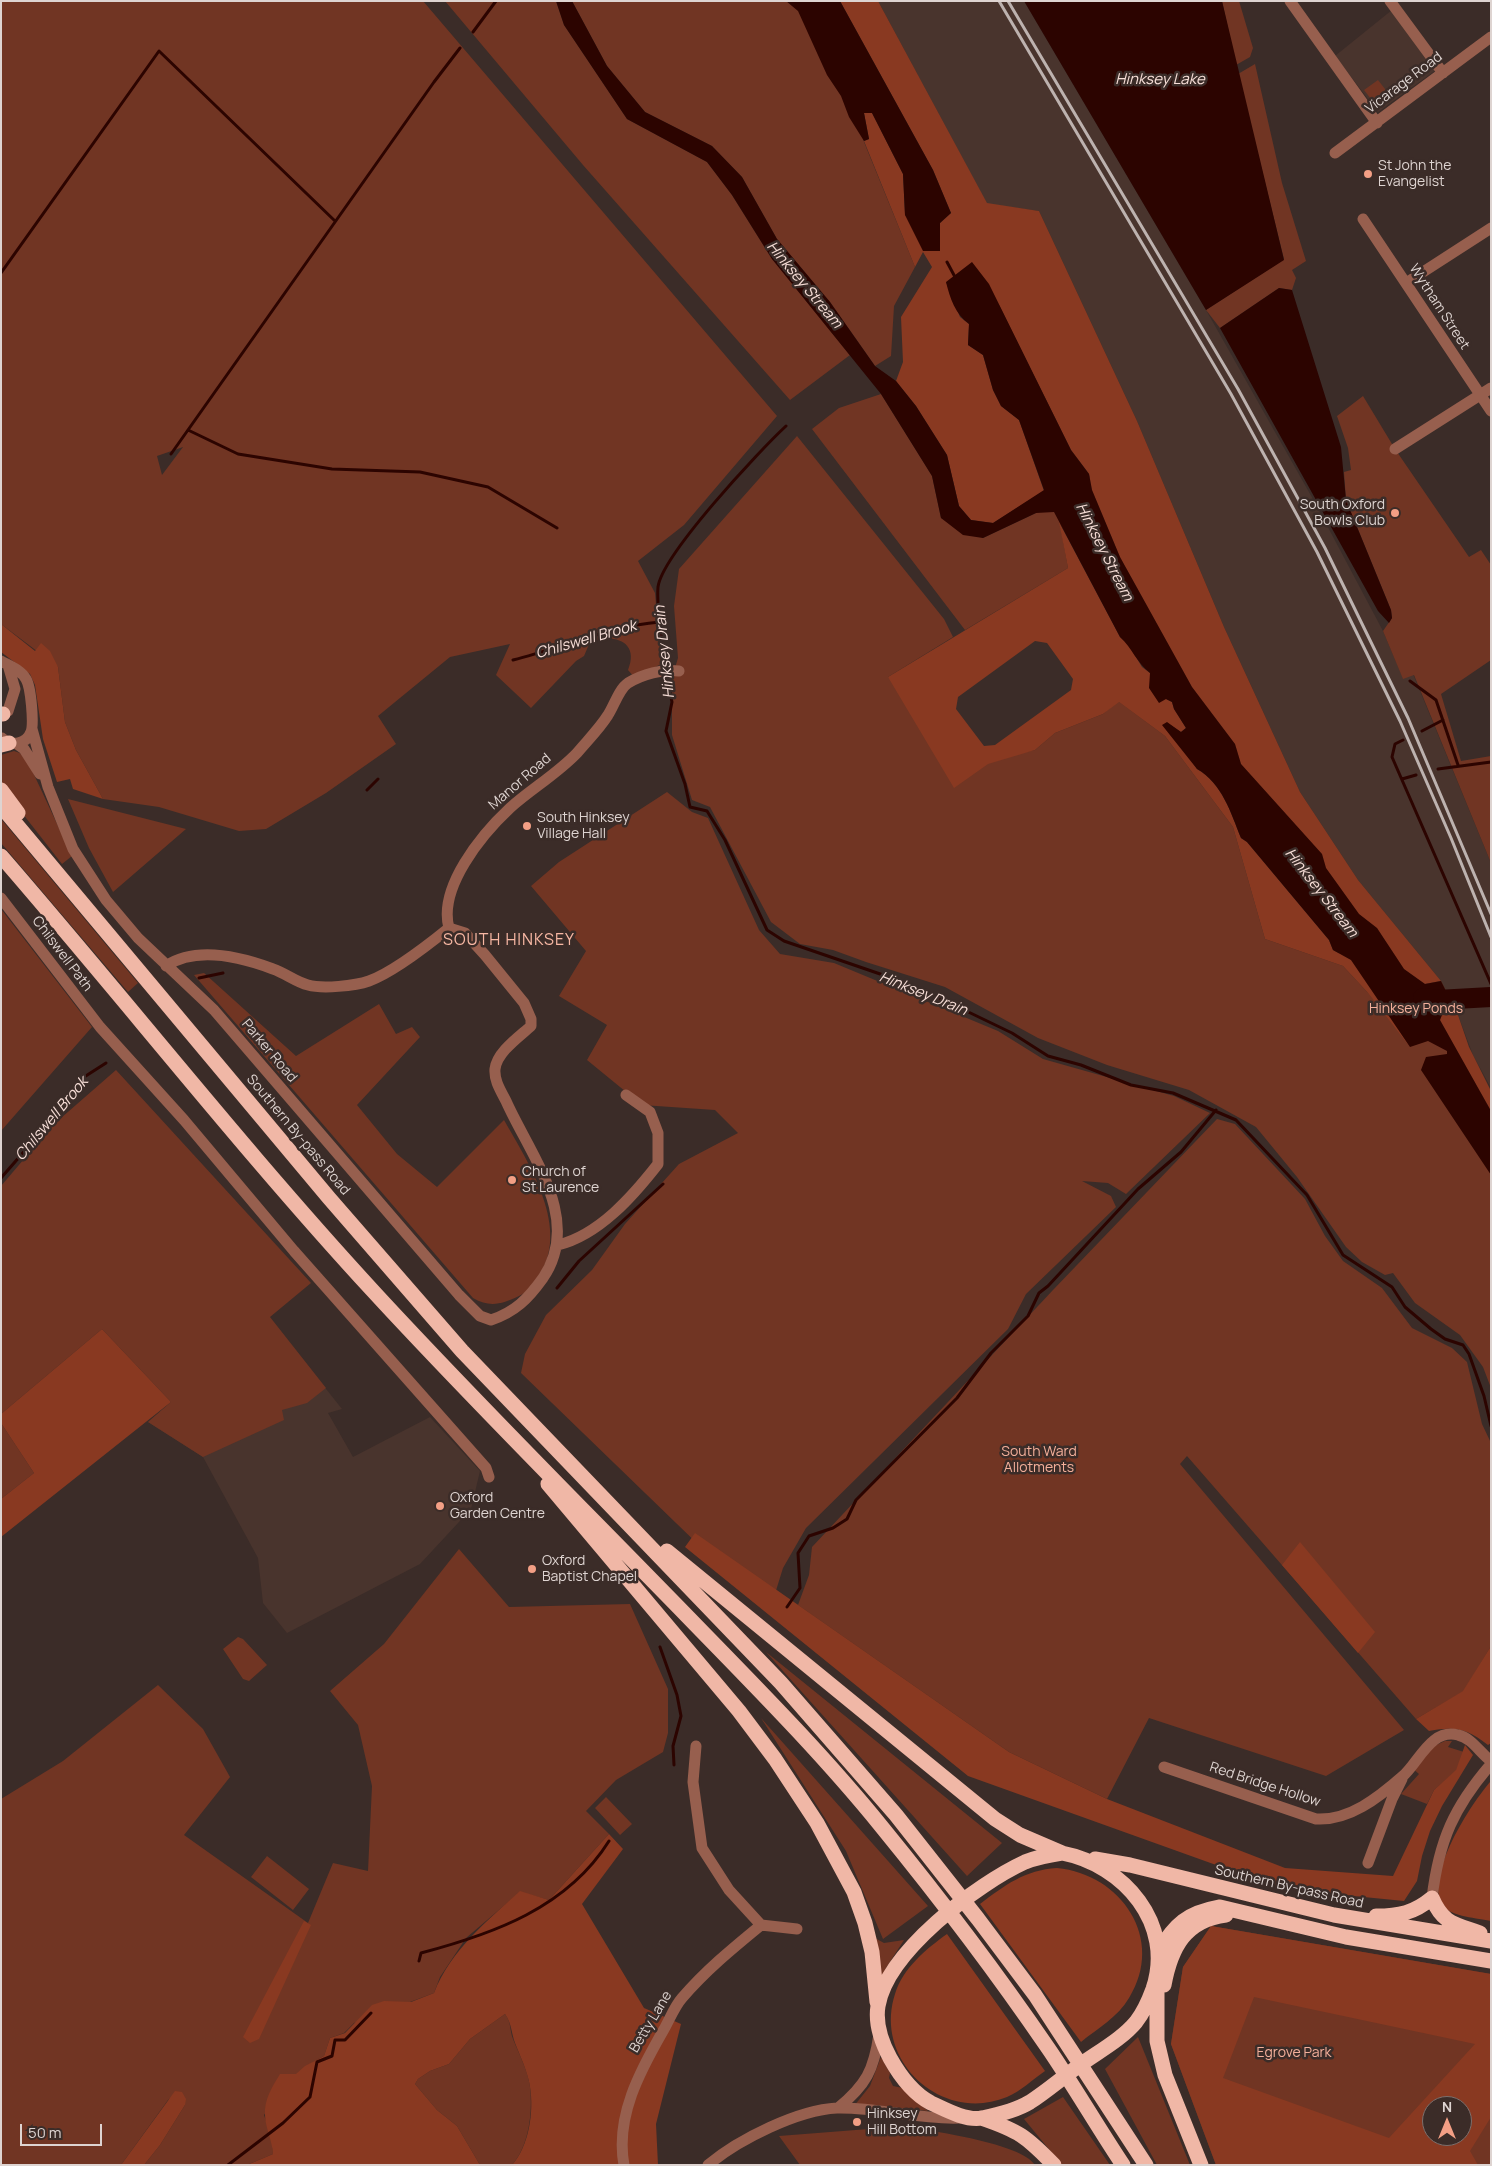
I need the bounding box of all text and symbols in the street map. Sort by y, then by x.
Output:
street label: Vicarage Road [1362,49,1446,117]
water label: Hinksey Lake [1115,71,1205,89]
place label: St John the Evangelist [1378,158,1451,190]
marker: St John the Evangelist [1362,168,1374,180]
water label: Hinksey Stream [763,238,845,332]
street label: Wytham Street [1405,261,1473,353]
place label: South Oxford Bowls Club [1300,497,1385,530]
water label: Hinksey Stream [1072,500,1136,604]
marker: South Oxford Bowls Club [1389,507,1401,519]
water label: Hinksey Drain [651,605,679,699]
water label: Chilswell Brook [534,617,638,663]
street label: Manor Road [485,750,555,814]
place label: South Hinksey Village Hall [537,810,630,842]
marker: South Hinksey Village Hall [521,820,533,832]
water label: Hinksey Stream [1281,845,1361,941]
street label: Chilswell Path [28,913,96,995]
district label: SOUTH HINKSEY [441,931,577,951]
water label: Hinksey Drain [876,968,970,1020]
park label: Hinksey Ponds [1369,1001,1463,1017]
street label: Parker Road [238,1016,300,1086]
street label: Southern By-pass Road [243,1071,353,1199]
water label: Chilswell Brook [12,1073,92,1165]
place label: Church of St Laurence [522,1164,599,1196]
marker: Church of St Laurence [506,1174,518,1186]
park label: South Ward Allotments [1001,1444,1077,1476]
place label: Oxford Garden Centre [450,1490,545,1522]
marker: Oxford Garden Centre [434,1500,446,1512]
place label: Oxford Baptist Chapel [542,1553,637,1585]
marker: Oxford Baptist Chapel [526,1563,538,1575]
street label: Red Bridge Hollow [1207,1759,1323,1811]
street label: Southern By-pass Road [1213,1862,1365,1912]
street label: Betty Lane [626,1988,676,2056]
park label: Egrove Park [1257,2045,1331,2061]
north arrow [1422,2096,1472,2146]
text: N [1442,2097,1452,2116]
place label: Hinksey Hill Bottom [867,2106,937,2138]
scale bar [22,2114,105,2146]
marker: Hinksey Hill Bottom [851,2116,863,2128]
text: 50 m [28,2122,62,2143]

